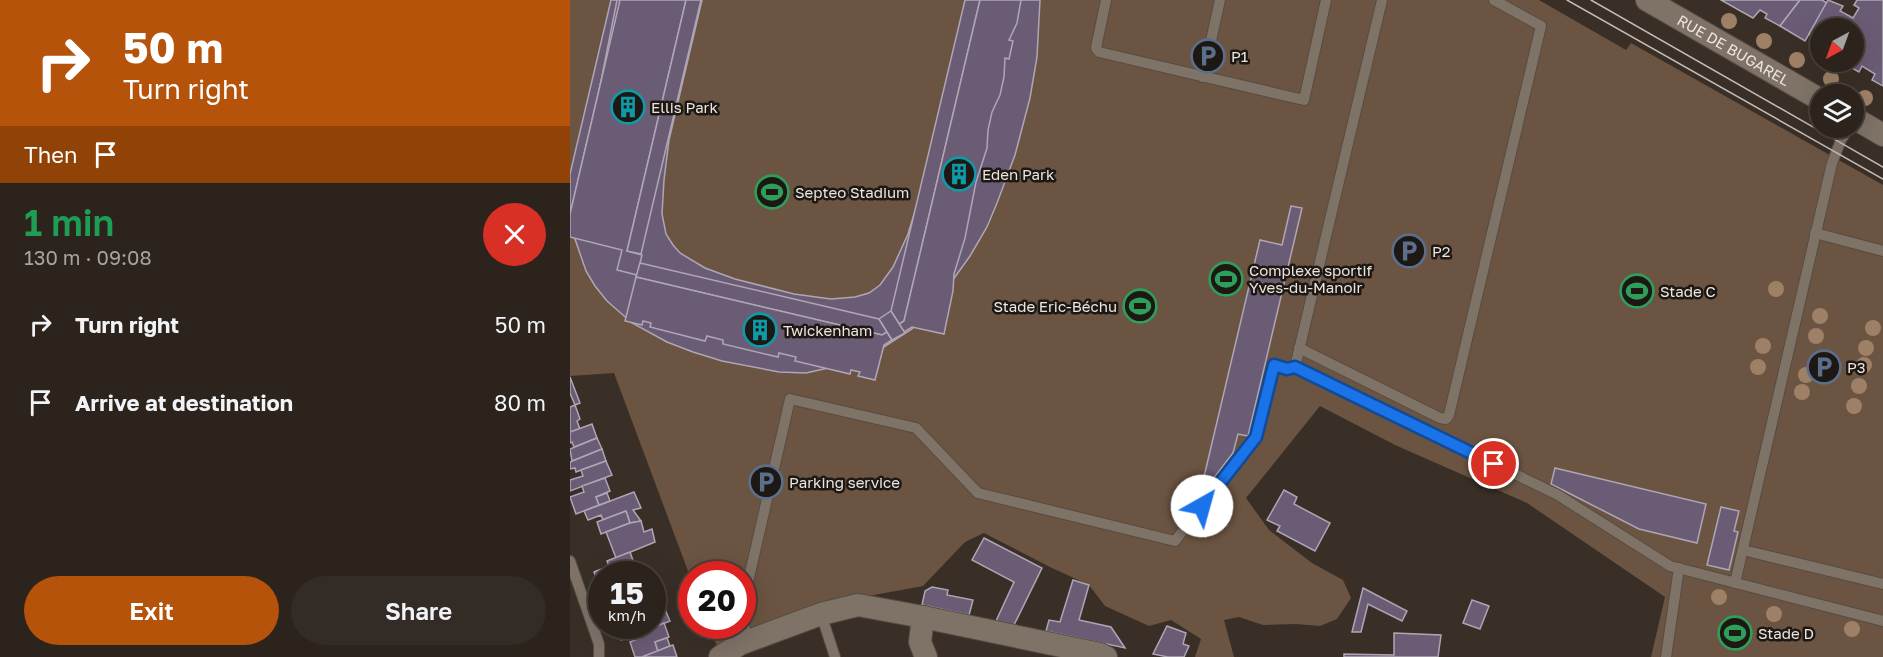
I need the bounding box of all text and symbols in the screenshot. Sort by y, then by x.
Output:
street label: RUE DE BUGAREL [1674,10,1793,89]
north arrow [1810,18,1864,72]
map controls [1810,18,1864,138]
text: 50 m [123,22,223,72]
icon: right [24,24,102,102]
parking icon: P1 [1190,38,1226,74]
place label: P1 [1231,47,1248,65]
text: Turn right [123,73,249,105]
button: layers [1810,84,1864,138]
building icon: Ellis Park [610,89,646,125]
place label: Ellis Park [651,98,718,116]
icon: arrive [89,138,122,171]
text: Then [24,141,77,168]
building icon: Eden Park [941,156,977,192]
place label: Eden Park [982,165,1055,183]
sports icon: Septeo Stadium [754,174,790,210]
place label: Septeo Stadium [795,183,909,201]
text: 1 min [24,201,114,244]
button: close [483,203,546,266]
parking icon: P2 [1391,233,1427,269]
place label: P2 [1432,242,1451,260]
text: 130 m · 09:08 [24,245,152,269]
sports icon: Complexe sportif Yves-du-Manoir [1208,261,1244,297]
place label: Complexe sportif Yves-du-Manoir [1249,261,1372,296]
sports icon: Stade C [1619,273,1655,309]
place label: Stade C [1660,282,1716,300]
sports icon: Stade Eric-Béchu [1122,288,1158,324]
place label: Stade Eric-Béchu [993,297,1117,315]
icon: right [24,308,57,341]
text: Turn right [75,311,179,338]
text: 50 m [495,311,546,338]
building icon: Twickenham [742,312,778,348]
place label: Twickenham [783,321,872,339]
parking icon: P3 [1806,349,1842,385]
place label: P3 [1847,358,1866,376]
icon: arrive [24,386,57,419]
text: Arrive at destination [75,389,293,416]
text: 80 m [494,389,546,416]
pin [1468,438,1519,489]
icon: arrive [1477,447,1510,480]
parking icon: Parking service [748,464,784,500]
place label: Parking service [789,473,900,491]
position arrow [1170,474,1234,538]
speed limit sign: 20 [678,561,756,639]
text: 15 [610,575,644,611]
button: Exit [24,576,279,645]
button: Share [291,576,546,645]
text: km/h [608,606,646,624]
sports icon: Stade D [1717,615,1753,651]
place label: Stade D [1758,624,1814,642]

